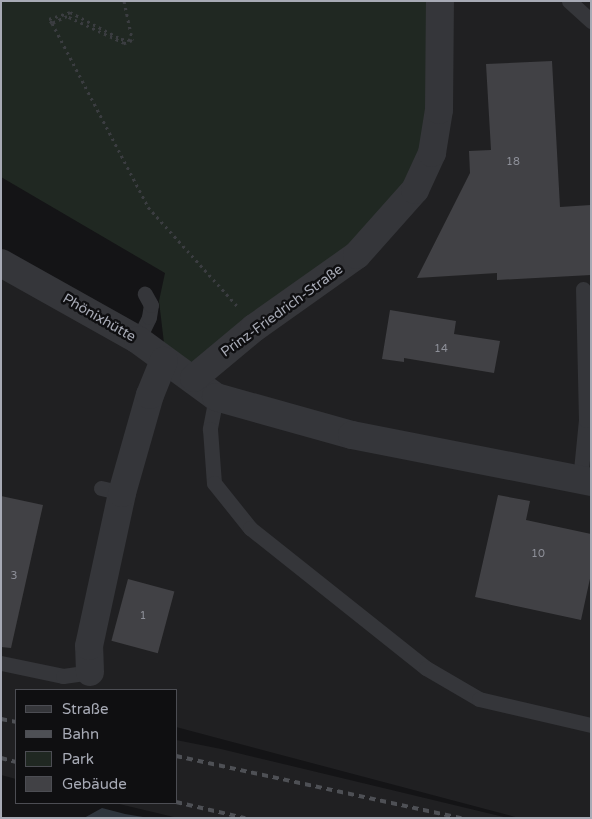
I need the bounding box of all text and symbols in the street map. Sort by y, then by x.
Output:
house number: 18 [506,155,520,169]
street label: Prinz-Friedrich-Straße [218,261,346,361]
street label: Phönixhütte [60,290,138,346]
house number: 14 [434,342,448,356]
house number: 10 [531,547,545,561]
house number: 3 [11,569,17,583]
house number: 1 [140,609,146,623]
legend [15,689,178,804]
text: Straße [62,700,108,718]
text: Bahn [62,725,99,743]
text: Park [62,750,94,768]
text: Gebäude [62,775,127,793]

